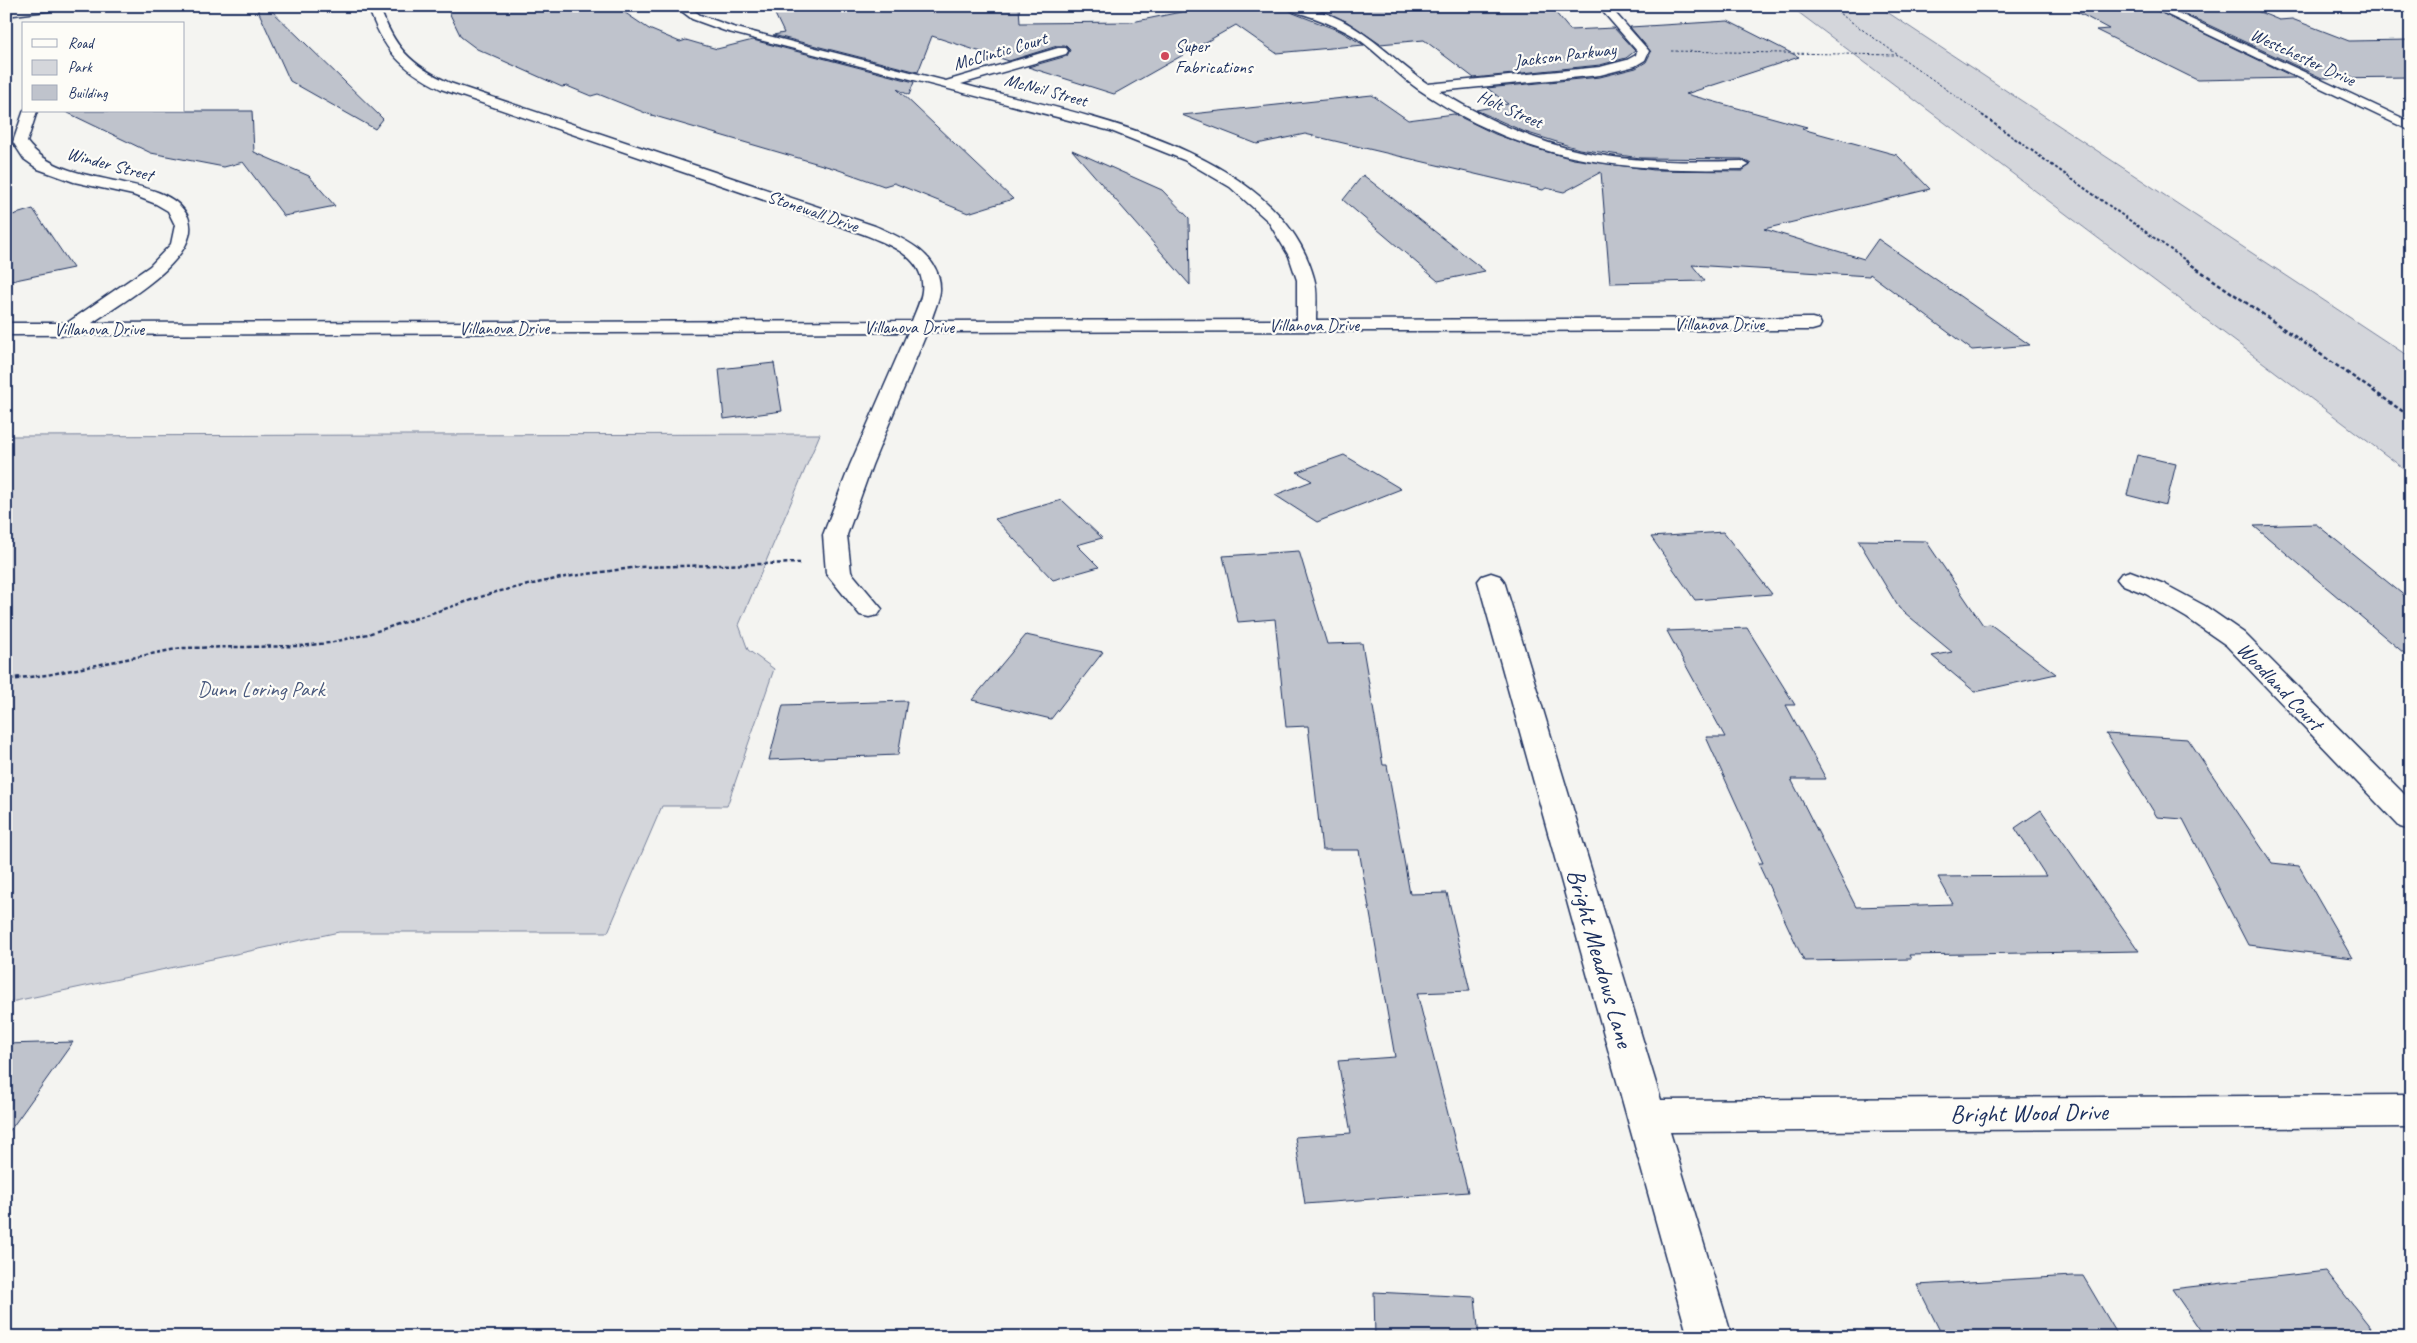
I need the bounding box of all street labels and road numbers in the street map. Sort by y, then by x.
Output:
street label: Westchester Drive [2247,23,2360,91]
street label: McClintic Court [951,27,1051,75]
street label: Jackson Parkway [1512,38,1619,72]
street label: McNeil Street [1002,68,1092,112]
street label: Holt Street [1474,85,1548,134]
street label: Winder Street [65,142,158,187]
street label: Stonewall Drive [765,185,862,237]
street label: Villanova Drive [1674,313,1765,335]
street label: Villanova Drive [1269,314,1360,336]
street label: Villanova Drive [864,316,955,338]
street label: Villanova Drive [459,317,550,339]
street label: Villanova Drive [54,318,145,340]
street label: Woodland Court [2231,636,2331,738]
street label: Bright Meadows Lane [1559,865,1641,1053]
street label: Bright Wood Drive [1950,1096,2110,1130]

